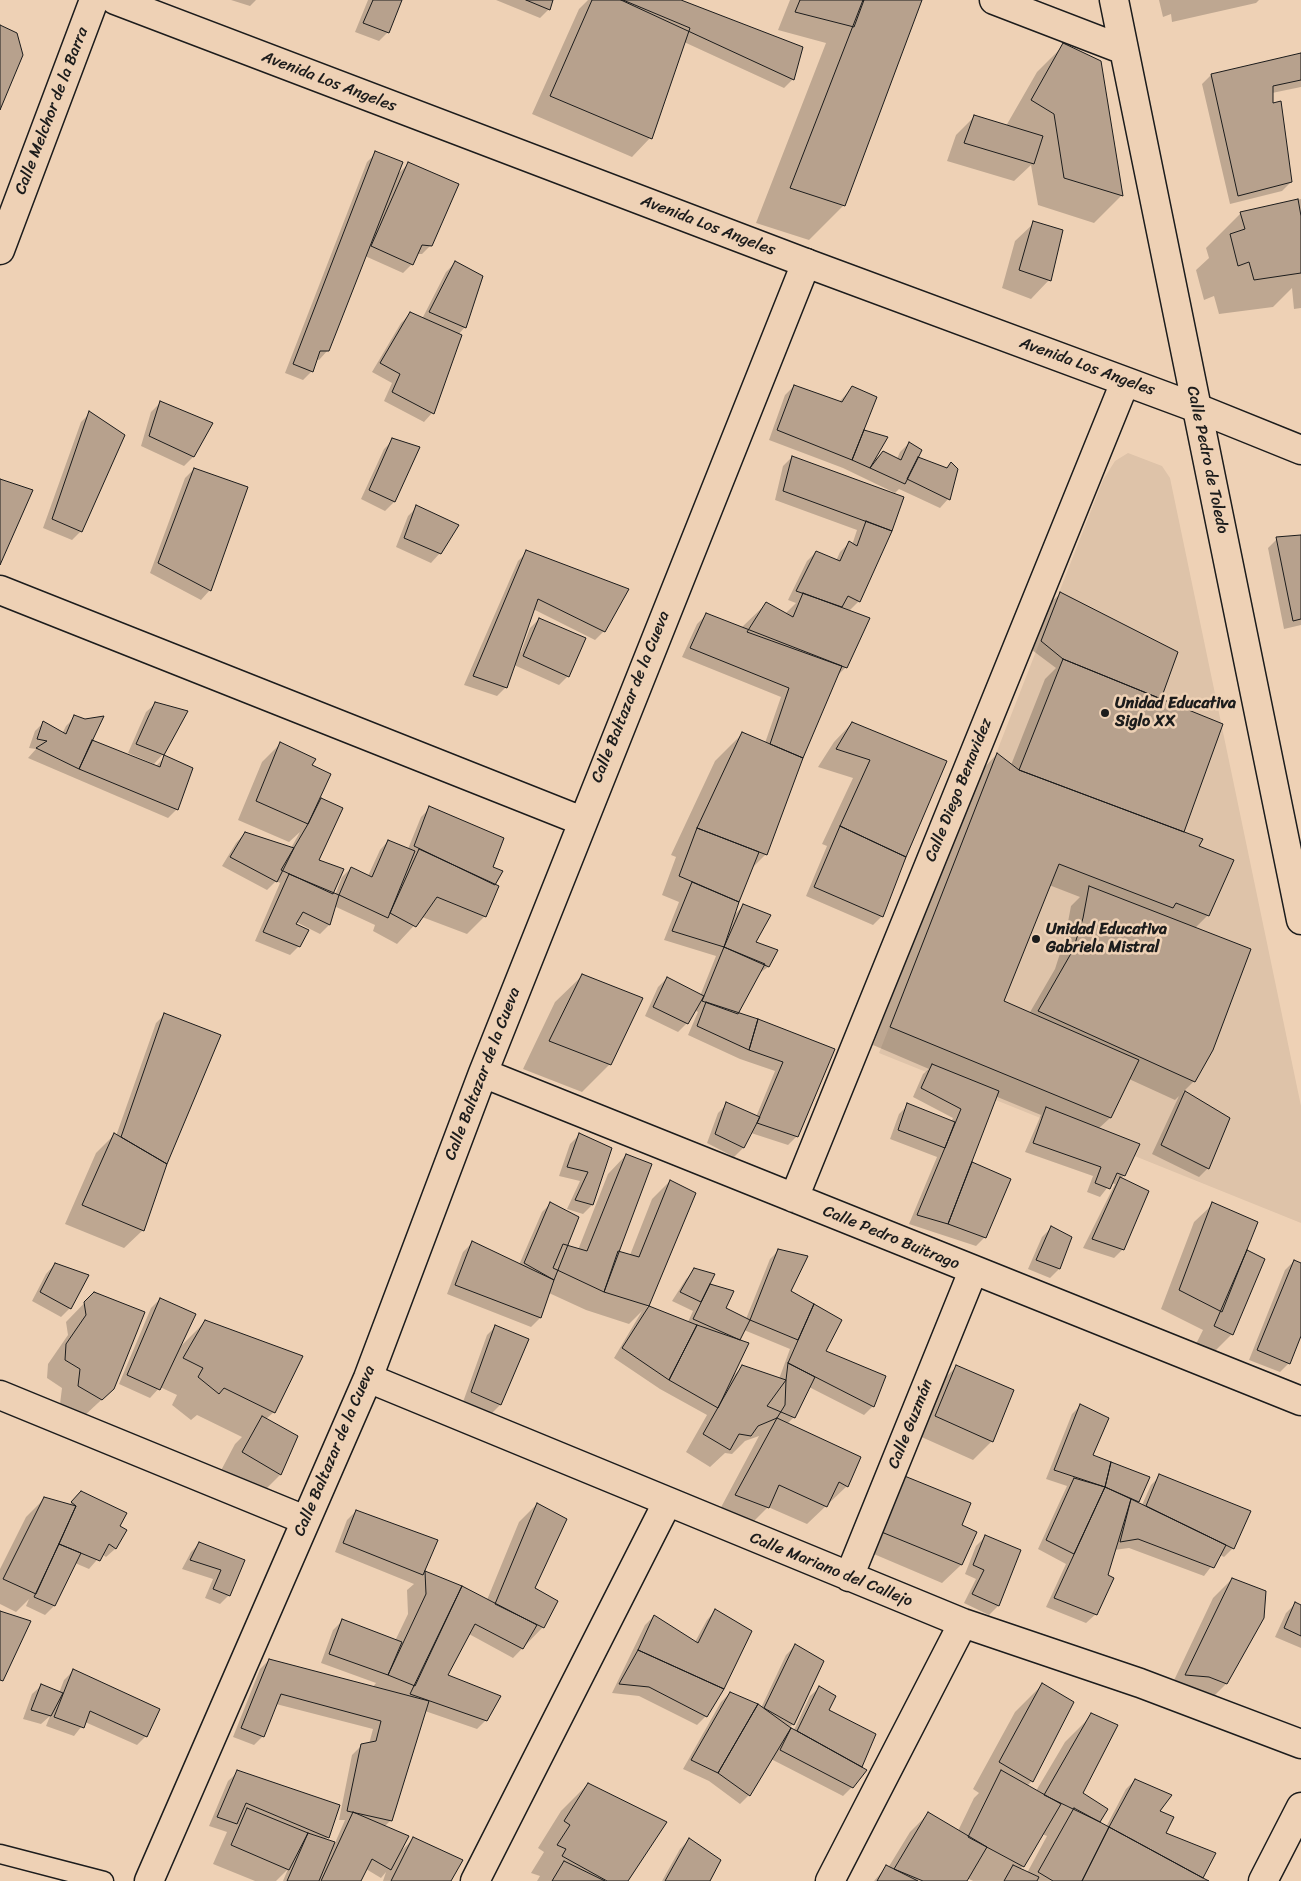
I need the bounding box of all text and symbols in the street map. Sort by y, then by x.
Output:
street label: Calle Melchor de la Barra [11,25,93,197]
street label: Avenida Los Angeles [259,48,399,116]
street label: Avenida Los Angeles [638,192,778,260]
street label: Avenida Los Angeles [1017,334,1157,400]
street label: Calle Pedro de Toledo [1182,385,1232,535]
street label: Calle Baltazar de la Cueva [588,608,674,786]
place label: Unidad Educativa Siglo XX [1115,694,1236,732]
marker: Unidad Educativa Siglo XX [1099,707,1111,719]
street label: Calle Diego Benavidez [921,715,997,865]
place label: Unidad Educativa Gabriela Mistral [1046,920,1167,958]
marker: Unidad Educativa Gabriela Mistral [1030,933,1042,945]
street label: Calle Baltazar de la Cueva [441,985,525,1163]
street label: Calle Pedro Buitrago [820,1202,962,1274]
street label: Calle Baltazar de la Cueva [290,1363,380,1539]
street label: Calle Guzmán [884,1377,938,1471]
street label: Calle Mariano del Callejo [747,1529,915,1611]

